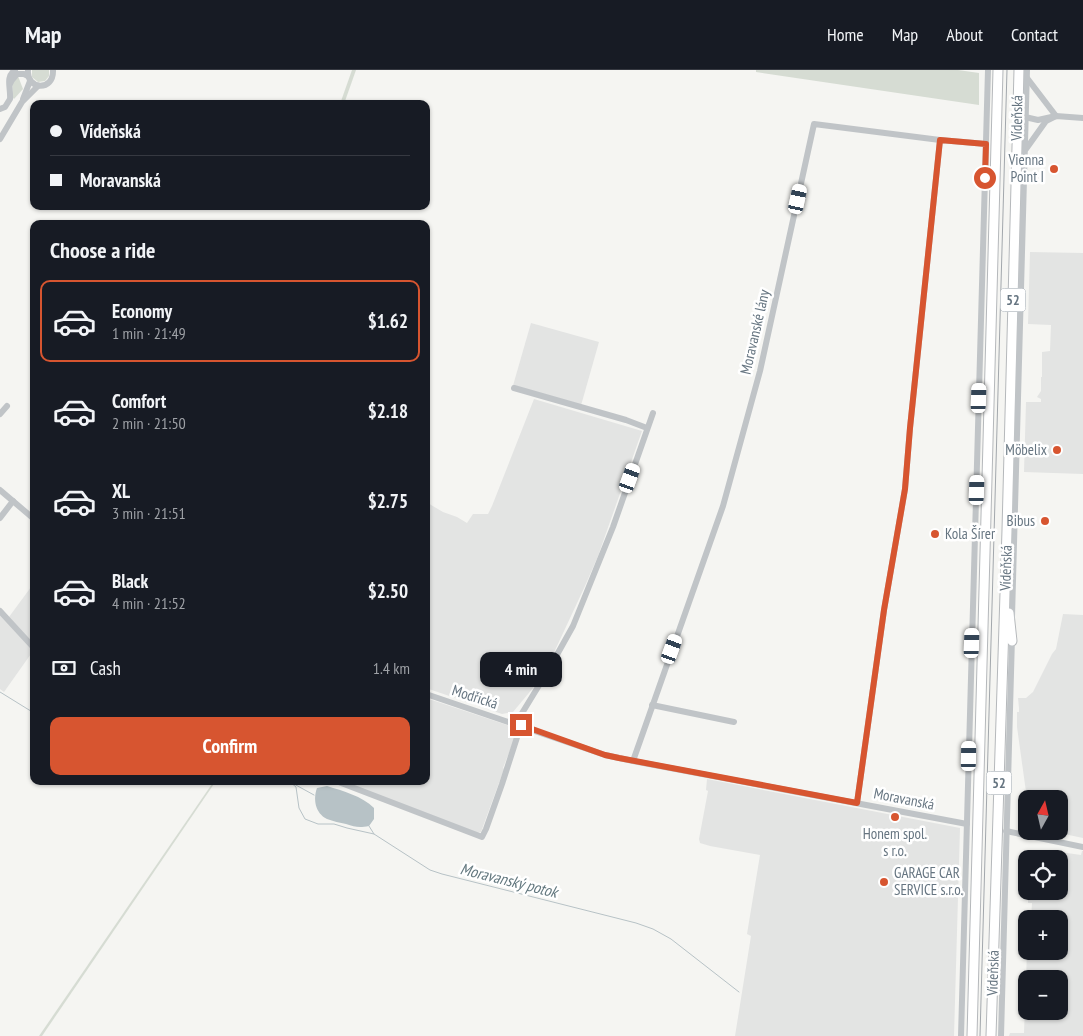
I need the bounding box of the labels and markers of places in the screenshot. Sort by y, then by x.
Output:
place label: Vienna Point I [1007,150,1044,186]
marker: Vienna Point I [1048,163,1060,175]
place label: Möbelix [1005,440,1047,459]
marker: Möbelix [1051,444,1063,456]
place label: Bibus [1007,511,1035,530]
marker: Bibus [1039,515,1051,527]
place label: Kola Šírer [945,524,996,543]
marker: Kola Šírer [929,528,941,540]
marker: Honem spol. s r.o. [889,811,901,823]
place label: Honem spol. s r.o. [863,824,928,860]
place label: GARAGE CAR SERVICE s.r.o. [894,863,964,899]
marker: GARAGE CAR SERVICE s.r.o. [878,876,890,888]

